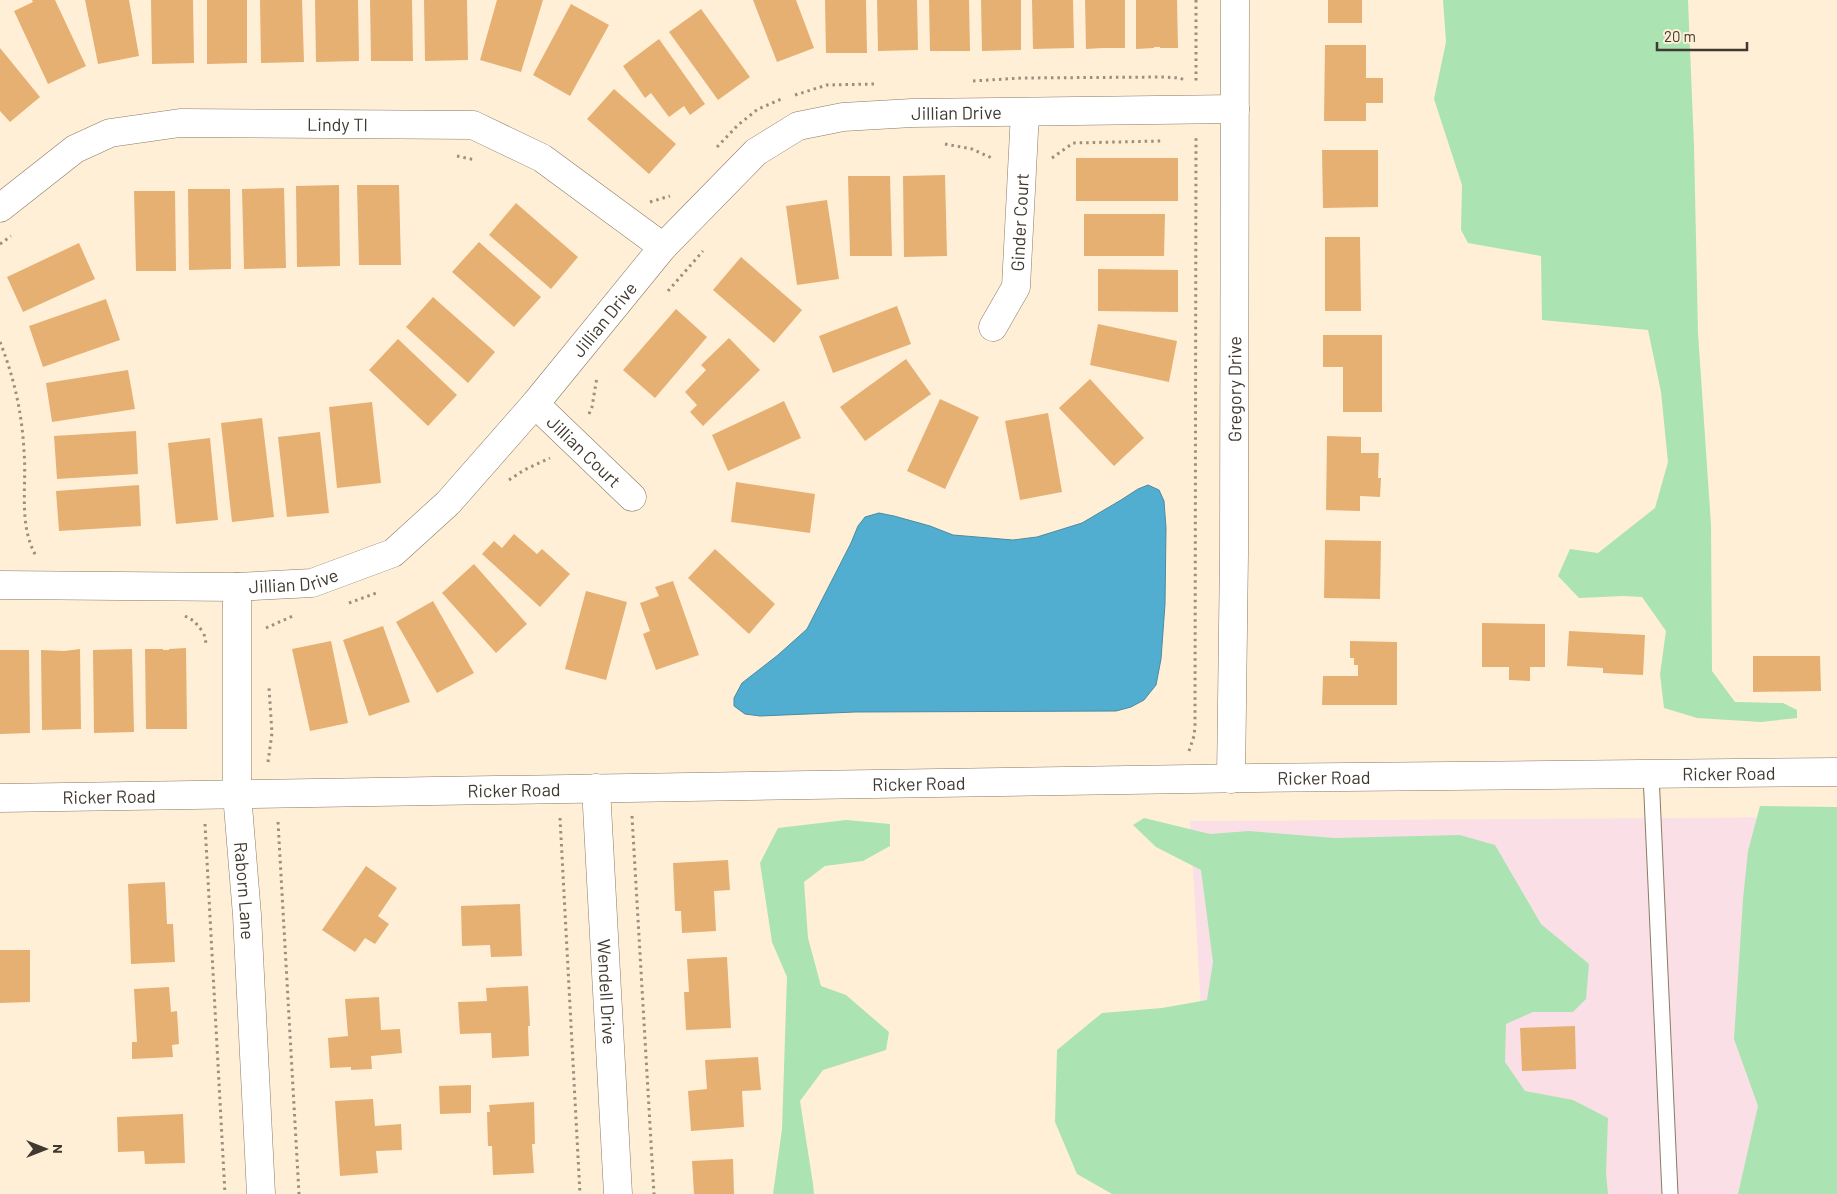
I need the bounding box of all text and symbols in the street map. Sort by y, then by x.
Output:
scale bar [1657,20,1747,52]
text: 20 m [1664,27,1696,45]
street label: Jillian Drive [911,101,1002,124]
street label: Lindy Tl [307,113,368,135]
street label: Ginder Court [1006,172,1033,272]
street label: Jillian Drive [567,277,641,361]
street label: Gregory Drive [1223,336,1245,442]
street label: Jillian Court [542,411,626,492]
street label: Jillian Drive [248,563,341,597]
street label: Ricker Road [1682,762,1776,785]
street label: Ricker Road [1277,766,1371,789]
street label: Ricker Road [872,772,966,795]
street label: Ricker Road [467,778,561,802]
street label: Ricker Road [62,785,156,808]
street label: Raborn Lane [230,841,259,940]
street label: Wendell Drive [593,938,621,1045]
north arrow [20,1124,70,1174]
text: N [50,1144,67,1154]

